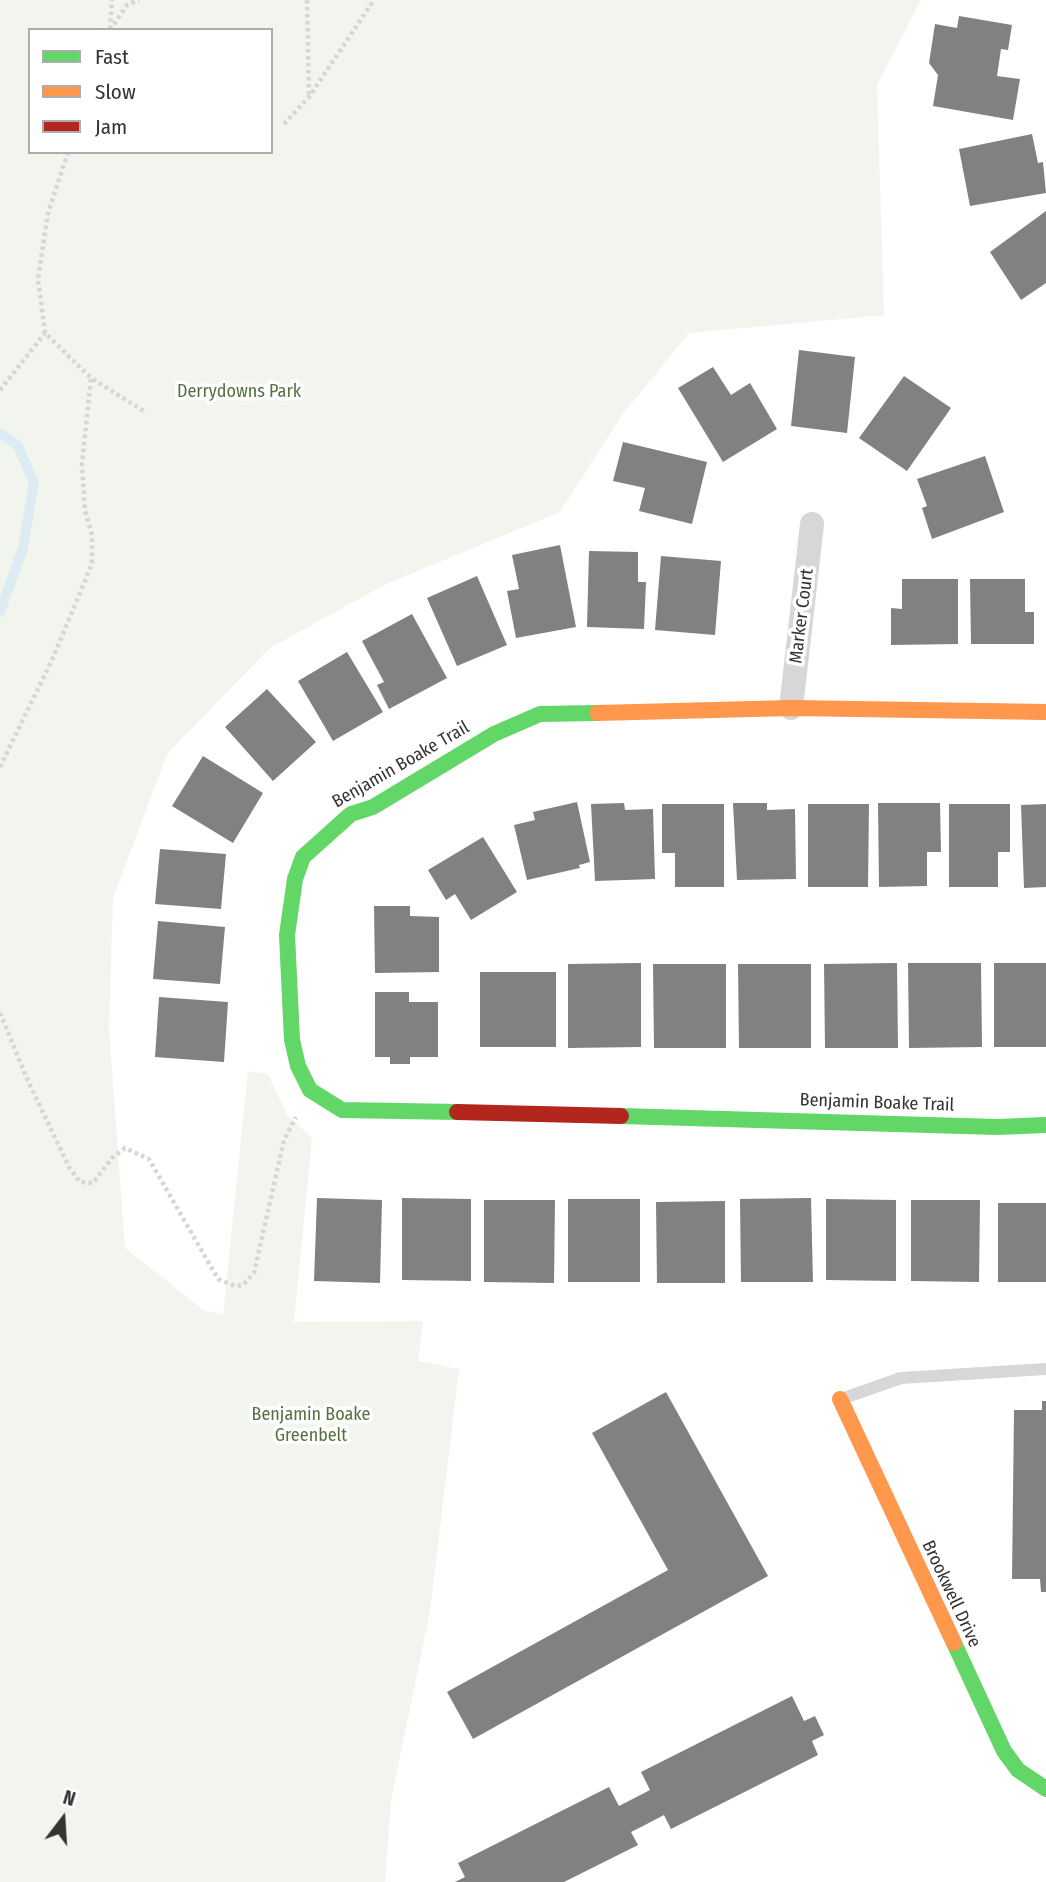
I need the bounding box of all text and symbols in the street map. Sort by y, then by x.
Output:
legend [28,28,273,154]
text: Fast [95,44,129,70]
text: Slow [95,79,136,105]
text: Jam [95,114,127,140]
park label: Derrydowns Park [177,381,301,403]
street label: Marker Court [785,567,819,665]
street label: Benjamin Boake Trail [329,717,473,813]
street label: Benjamin Boake Trail [799,1090,955,1116]
park label: Benjamin Boake Greenbelt [252,1404,370,1446]
street label: Brookwell Drive [917,1537,985,1651]
north arrow [28,1784,98,1854]
text: N [60,1786,78,1811]

